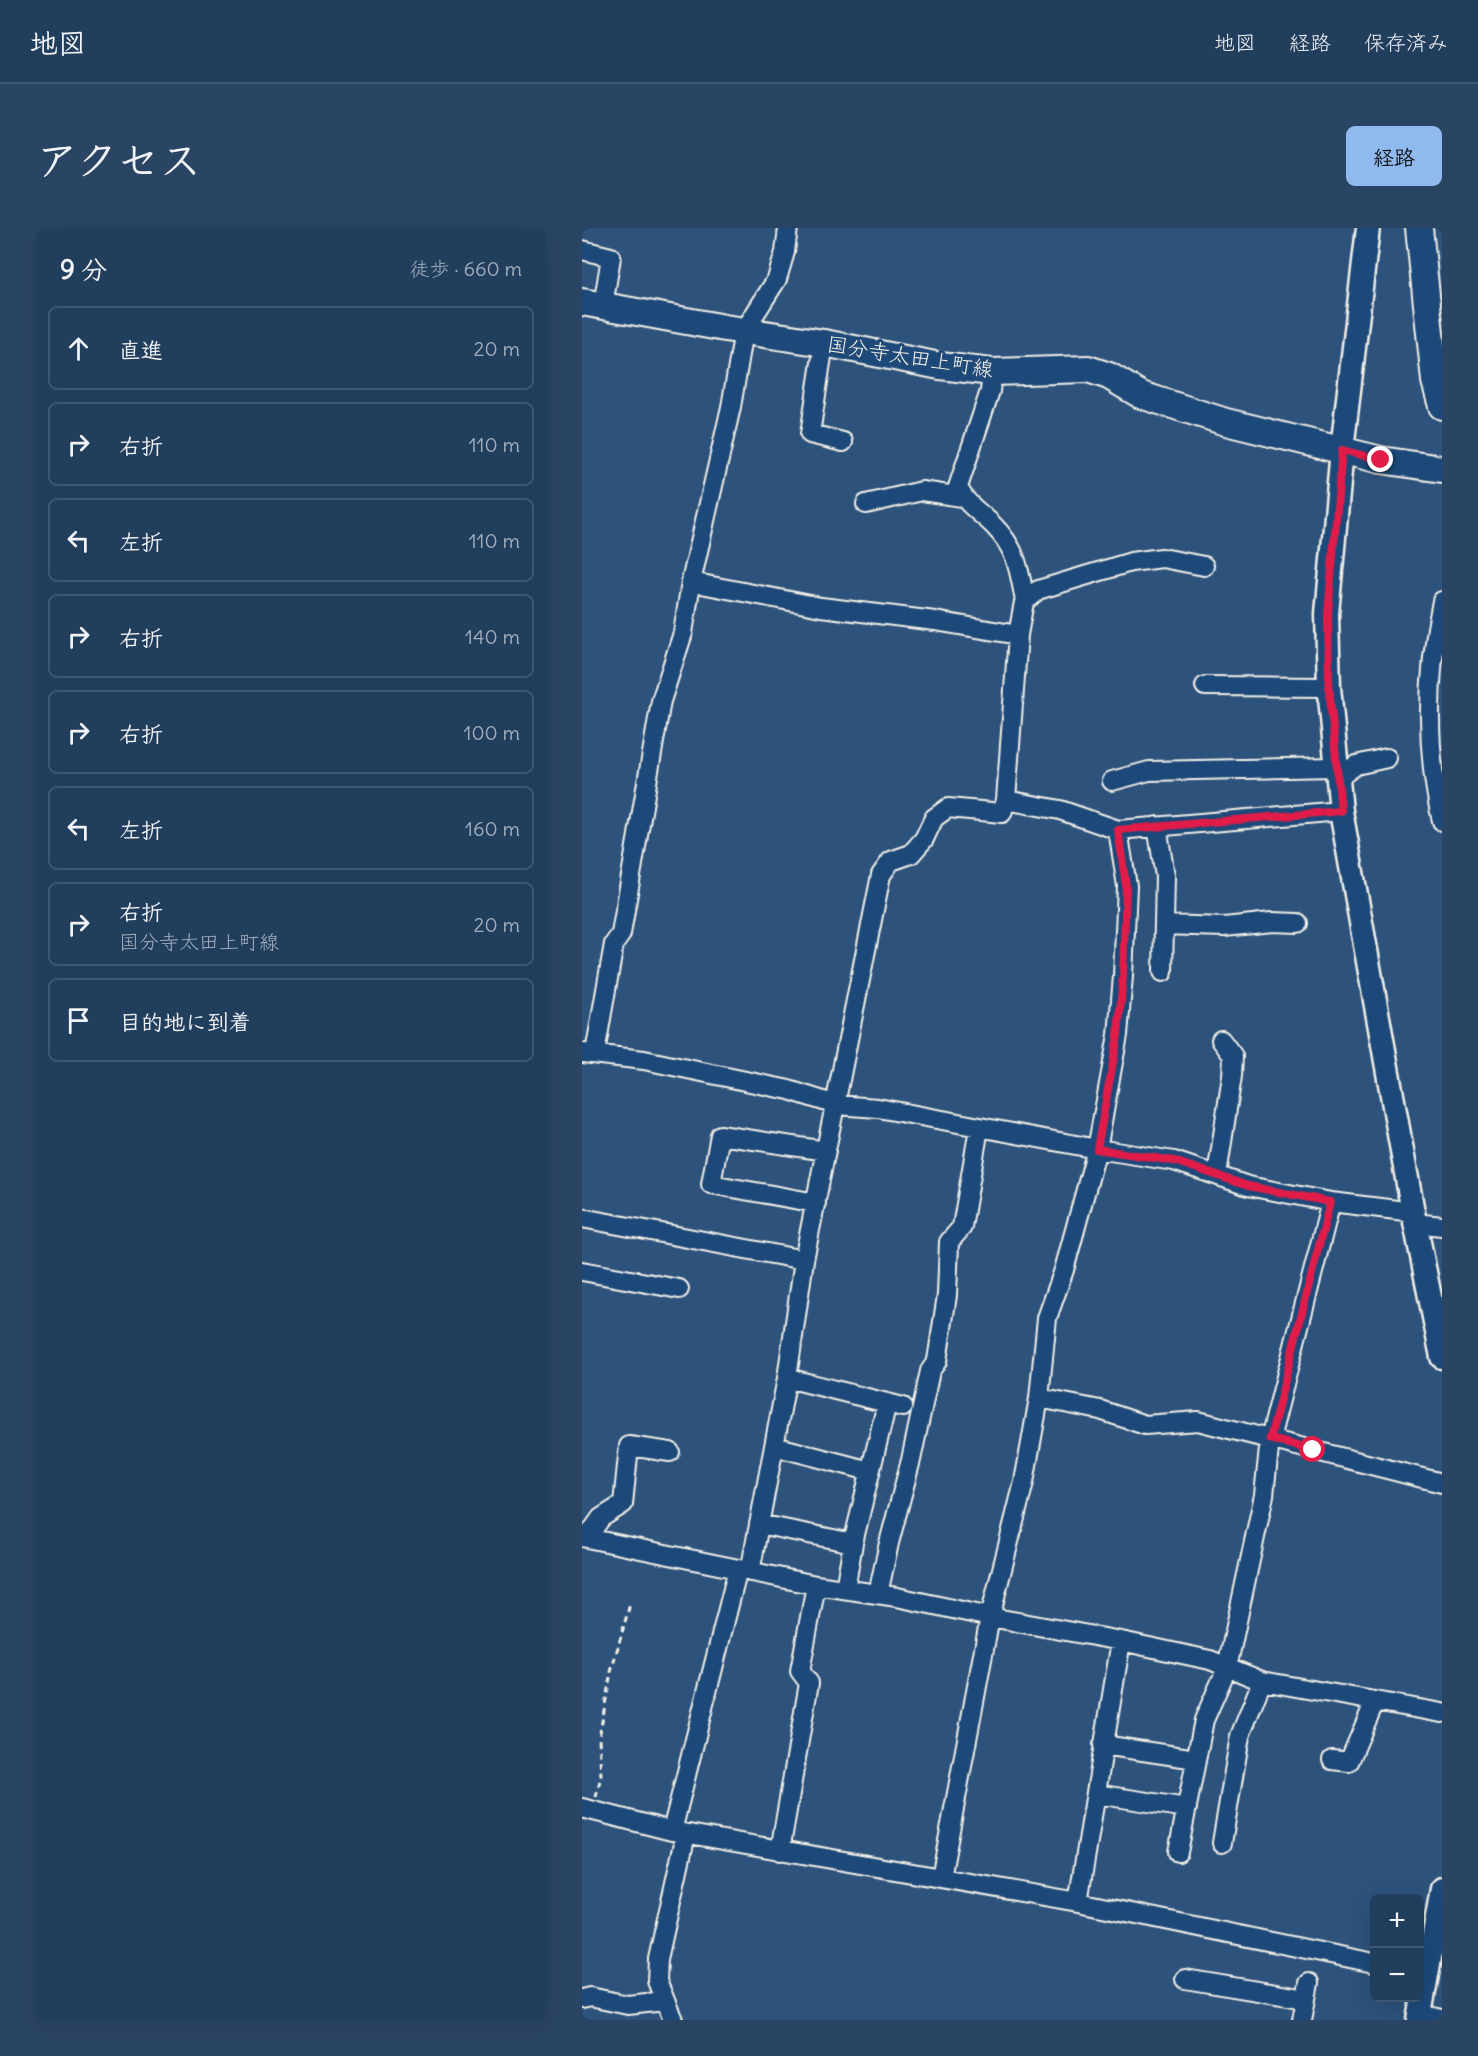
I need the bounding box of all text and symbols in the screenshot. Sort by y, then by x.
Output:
text: 地図 [30,25,86,61]
text: 地図 [1214,29,1256,56]
text: 経路 [1289,29,1331,56]
text: 保存済み [1364,29,1448,56]
button: 経路 [1346,126,1442,186]
text: アクセス [36,134,201,186]
text: 9 分 [60,253,107,286]
text: 徒歩 · 660 m [410,256,522,281]
street label: 国分寺太田上町線 [825,330,995,383]
icon: ahead [62,332,95,365]
text: 直進 [119,336,163,364]
text: 20 m [474,336,520,361]
icon: right [62,428,95,461]
text: 右折 [119,432,163,460]
text: 110 m [469,432,520,457]
route end [1367,446,1393,472]
icon: left [62,524,95,557]
text: 左折 [119,528,163,556]
text: 110 m [469,528,520,553]
icon: right [62,620,95,653]
text: 右折 [119,624,163,652]
text: 140 m [465,624,520,649]
icon: right [62,716,95,749]
text: 右折 [119,720,163,748]
text: 100 m [463,720,520,745]
icon: left [62,812,95,845]
text: 左折 [119,816,163,844]
text: 160 m [465,816,520,841]
text: 右折 [119,898,163,926]
icon: right [62,908,95,941]
text: 20 m [474,912,520,937]
text: 国分寺太田上町線 [119,929,279,954]
icon: arrive [62,1004,95,1037]
text: 目的地に到着 [119,1008,251,1036]
route start [1299,1436,1325,1462]
map controls [1370,1894,1424,2002]
button: + [1370,1894,1424,1948]
button: − [1370,1948,1424,2002]

